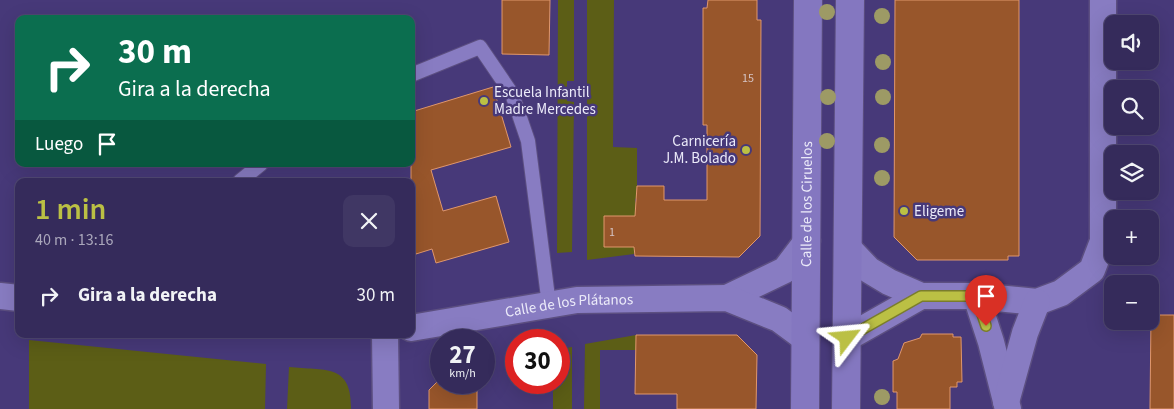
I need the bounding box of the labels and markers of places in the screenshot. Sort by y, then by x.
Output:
place label: Escuela Infantil Madre Mercedes [494,82,596,120]
marker: Escuela Infantil Madre Mercedes [478,95,490,107]
place label: Carnicería J.M. Bolado [663,131,736,169]
marker: Carnicería J.M. Bolado [740,144,752,156]
place label: Eligeme [914,201,964,222]
marker: Eligeme [898,205,910,217]
pin [965,275,1007,326]

